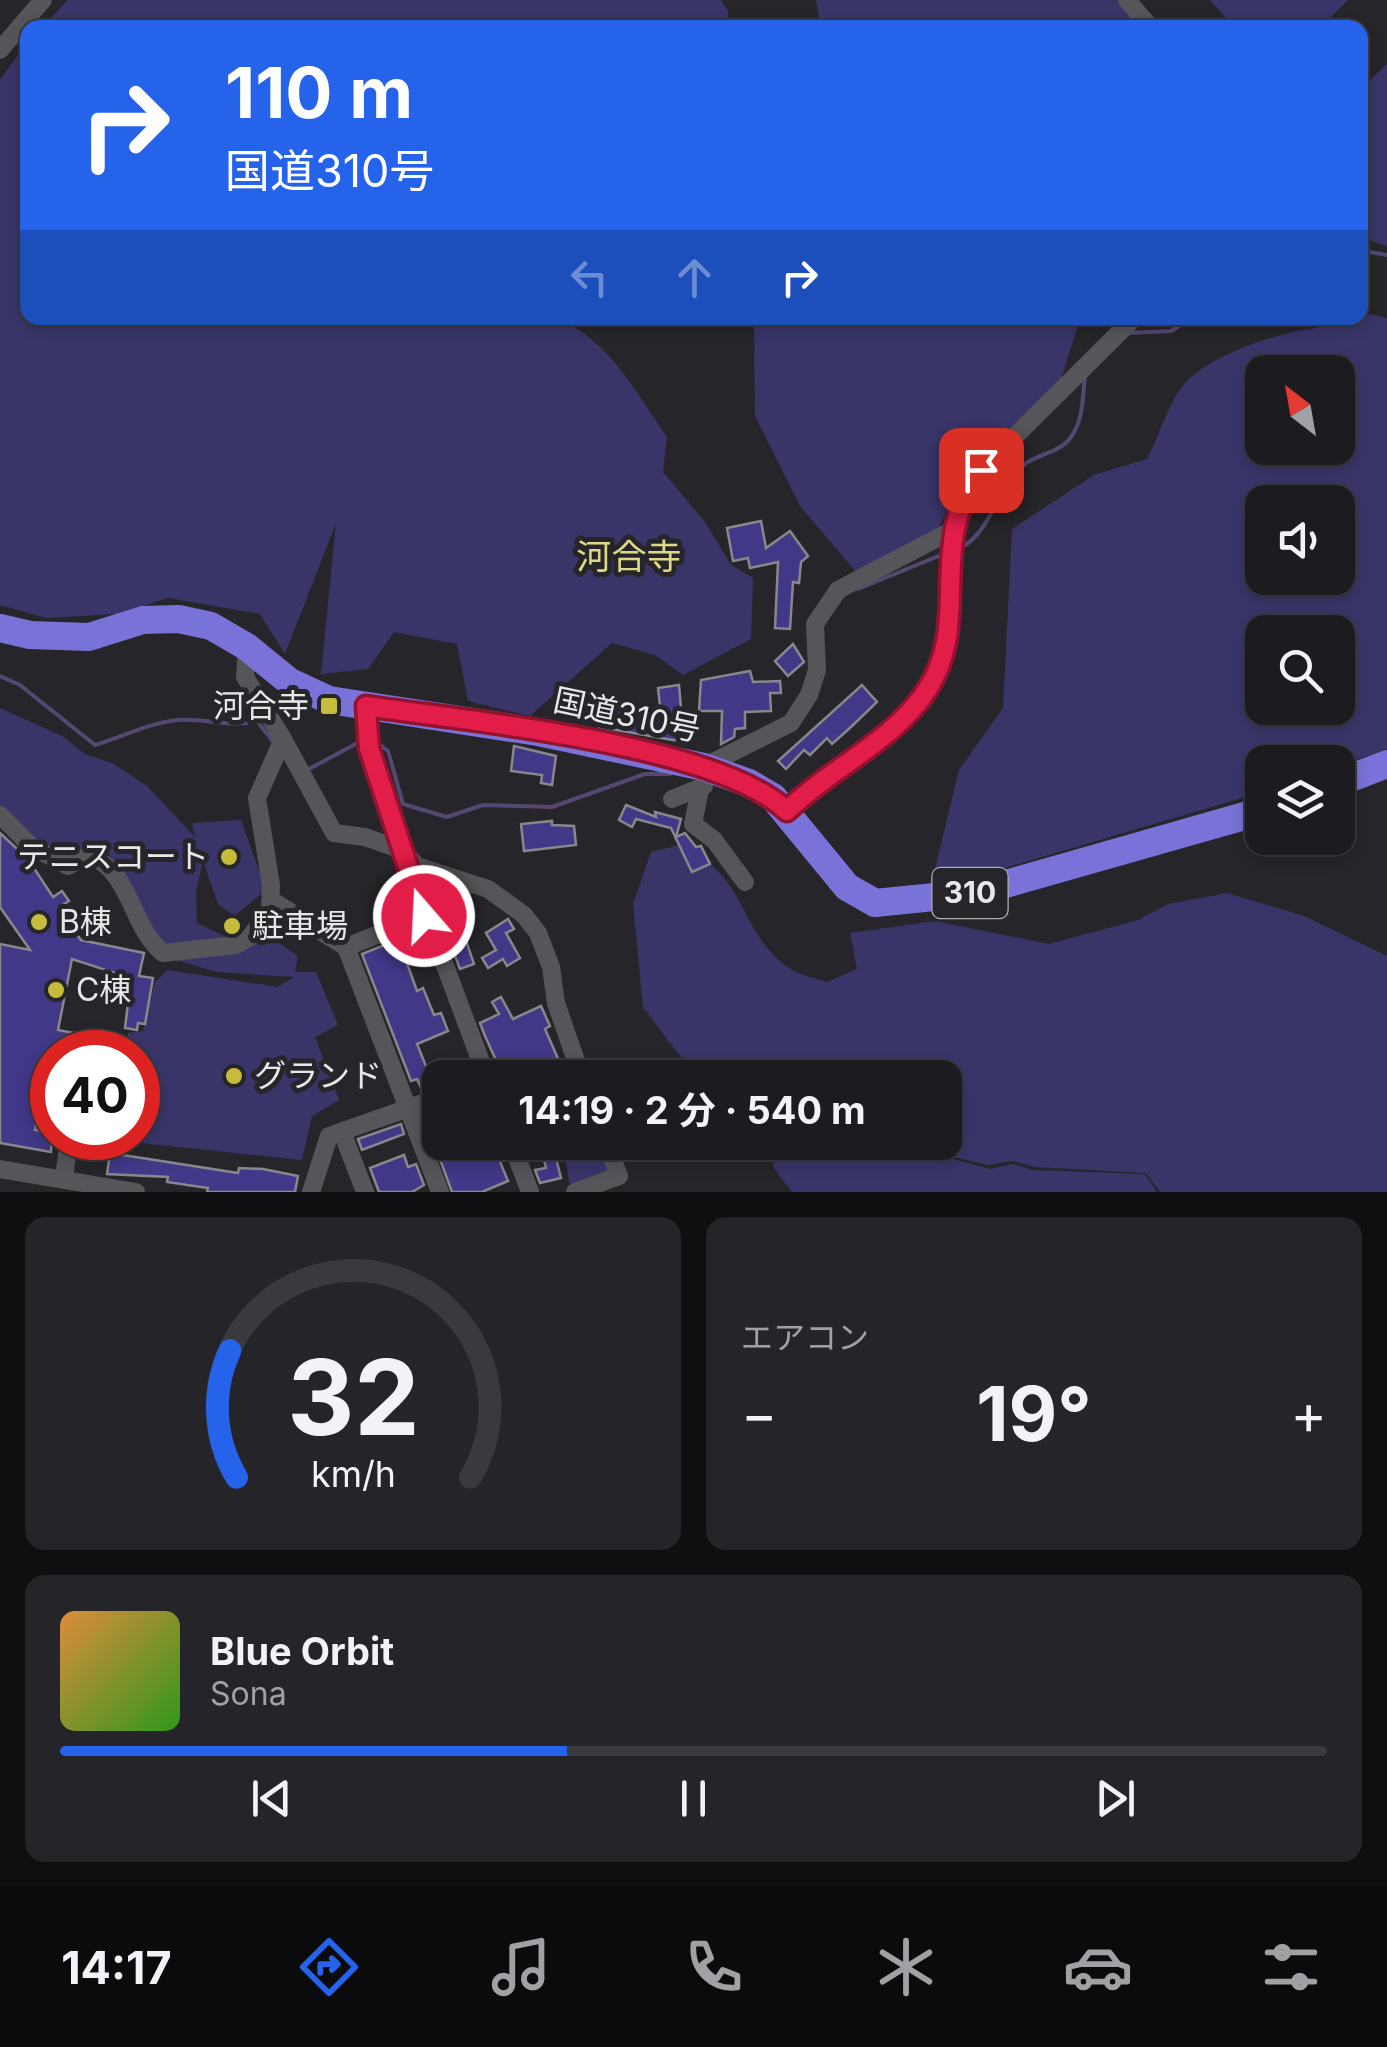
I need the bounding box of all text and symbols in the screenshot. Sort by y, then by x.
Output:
text: 110 m [225,50,413,135]
icon: right [60,60,190,190]
text: 国道310号 [225,143,435,198]
icon: left [562,250,617,305]
icon: ahead [667,250,722,305]
icon: right [772,250,827,305]
north arrow [1245,355,1355,465]
map controls [1245,355,1355,855]
pin [939,428,1024,513]
icon: arrive [954,443,1009,498]
button: sound [1245,485,1355,595]
district label: 河合寺 [576,535,682,577]
button: search [1245,615,1355,725]
street label: 国道310号 [550,680,704,749]
place label: 河合寺 [213,686,309,725]
marker: 河合寺 [318,695,340,717]
button: layers [1245,745,1355,855]
place label: テニスコート [17,837,209,876]
marker: テニスコート [218,846,240,868]
position arrow [372,864,476,968]
road number: 310 [932,868,1008,918]
place label: B棟 [59,902,112,941]
place label: 駐車場 [252,906,348,945]
marker: B棟 [28,911,50,933]
marker: 駐車場 [221,915,243,937]
place label: C棟 [76,970,131,1009]
marker: C棟 [45,979,67,1001]
speed limit sign: 40 [30,1030,160,1160]
place label: グランド [254,1056,382,1095]
marker: グランド [223,1065,245,1087]
text: 14:19 · 2 分 · 540 m [518,1087,866,1133]
text: エアコン [741,1318,869,1357]
text: 32 [287,1334,419,1460]
text: 19° [976,1368,1092,1459]
text: − [741,1381,777,1447]
text: + [1291,1381,1327,1447]
text: km/h [311,1452,395,1496]
text: Blue Orbit [210,1628,394,1674]
text: Sona [210,1674,287,1713]
icon: previous [244,1771,299,1826]
icon: pause [666,1771,721,1826]
icon: next [1088,1771,1143,1826]
icon: directions [294,1932,364,2002]
icon: music [486,1932,556,2002]
icon: phone [679,1932,749,2002]
icon: climate [871,1932,941,2002]
icon: car [1063,1932,1133,2002]
icon: filters [1256,1932,1326,2002]
text: 14:17 [61,1940,172,1995]

